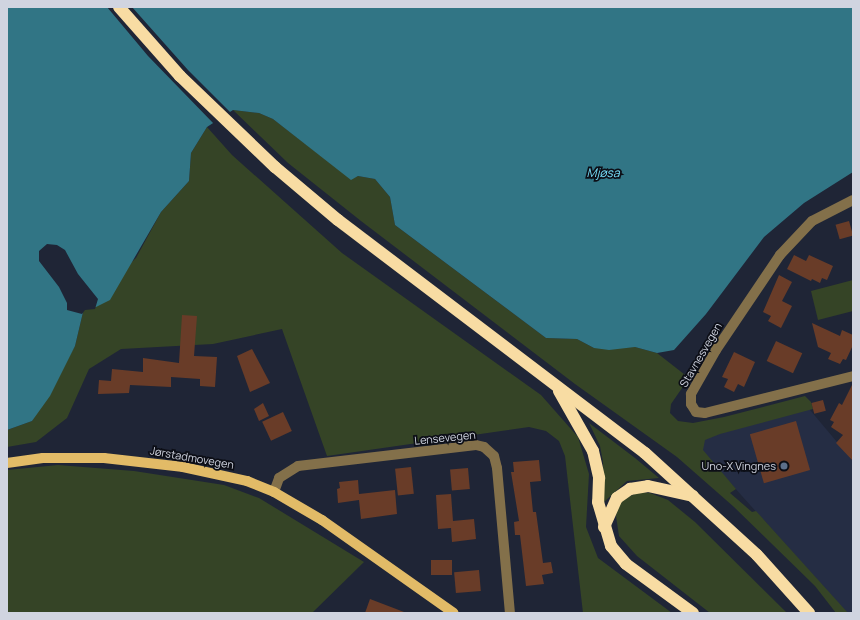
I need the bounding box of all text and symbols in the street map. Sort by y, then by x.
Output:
water label: Mjøsa [586,166,620,180]
street label: Stavnesvegen [677,320,725,390]
street label: Lensevegen [414,428,476,448]
street label: Jørstadmovegen [149,444,235,472]
place label: Uno-X Vingnes [702,459,776,473]
marker: Uno-X Vingnes [779,461,789,471]

